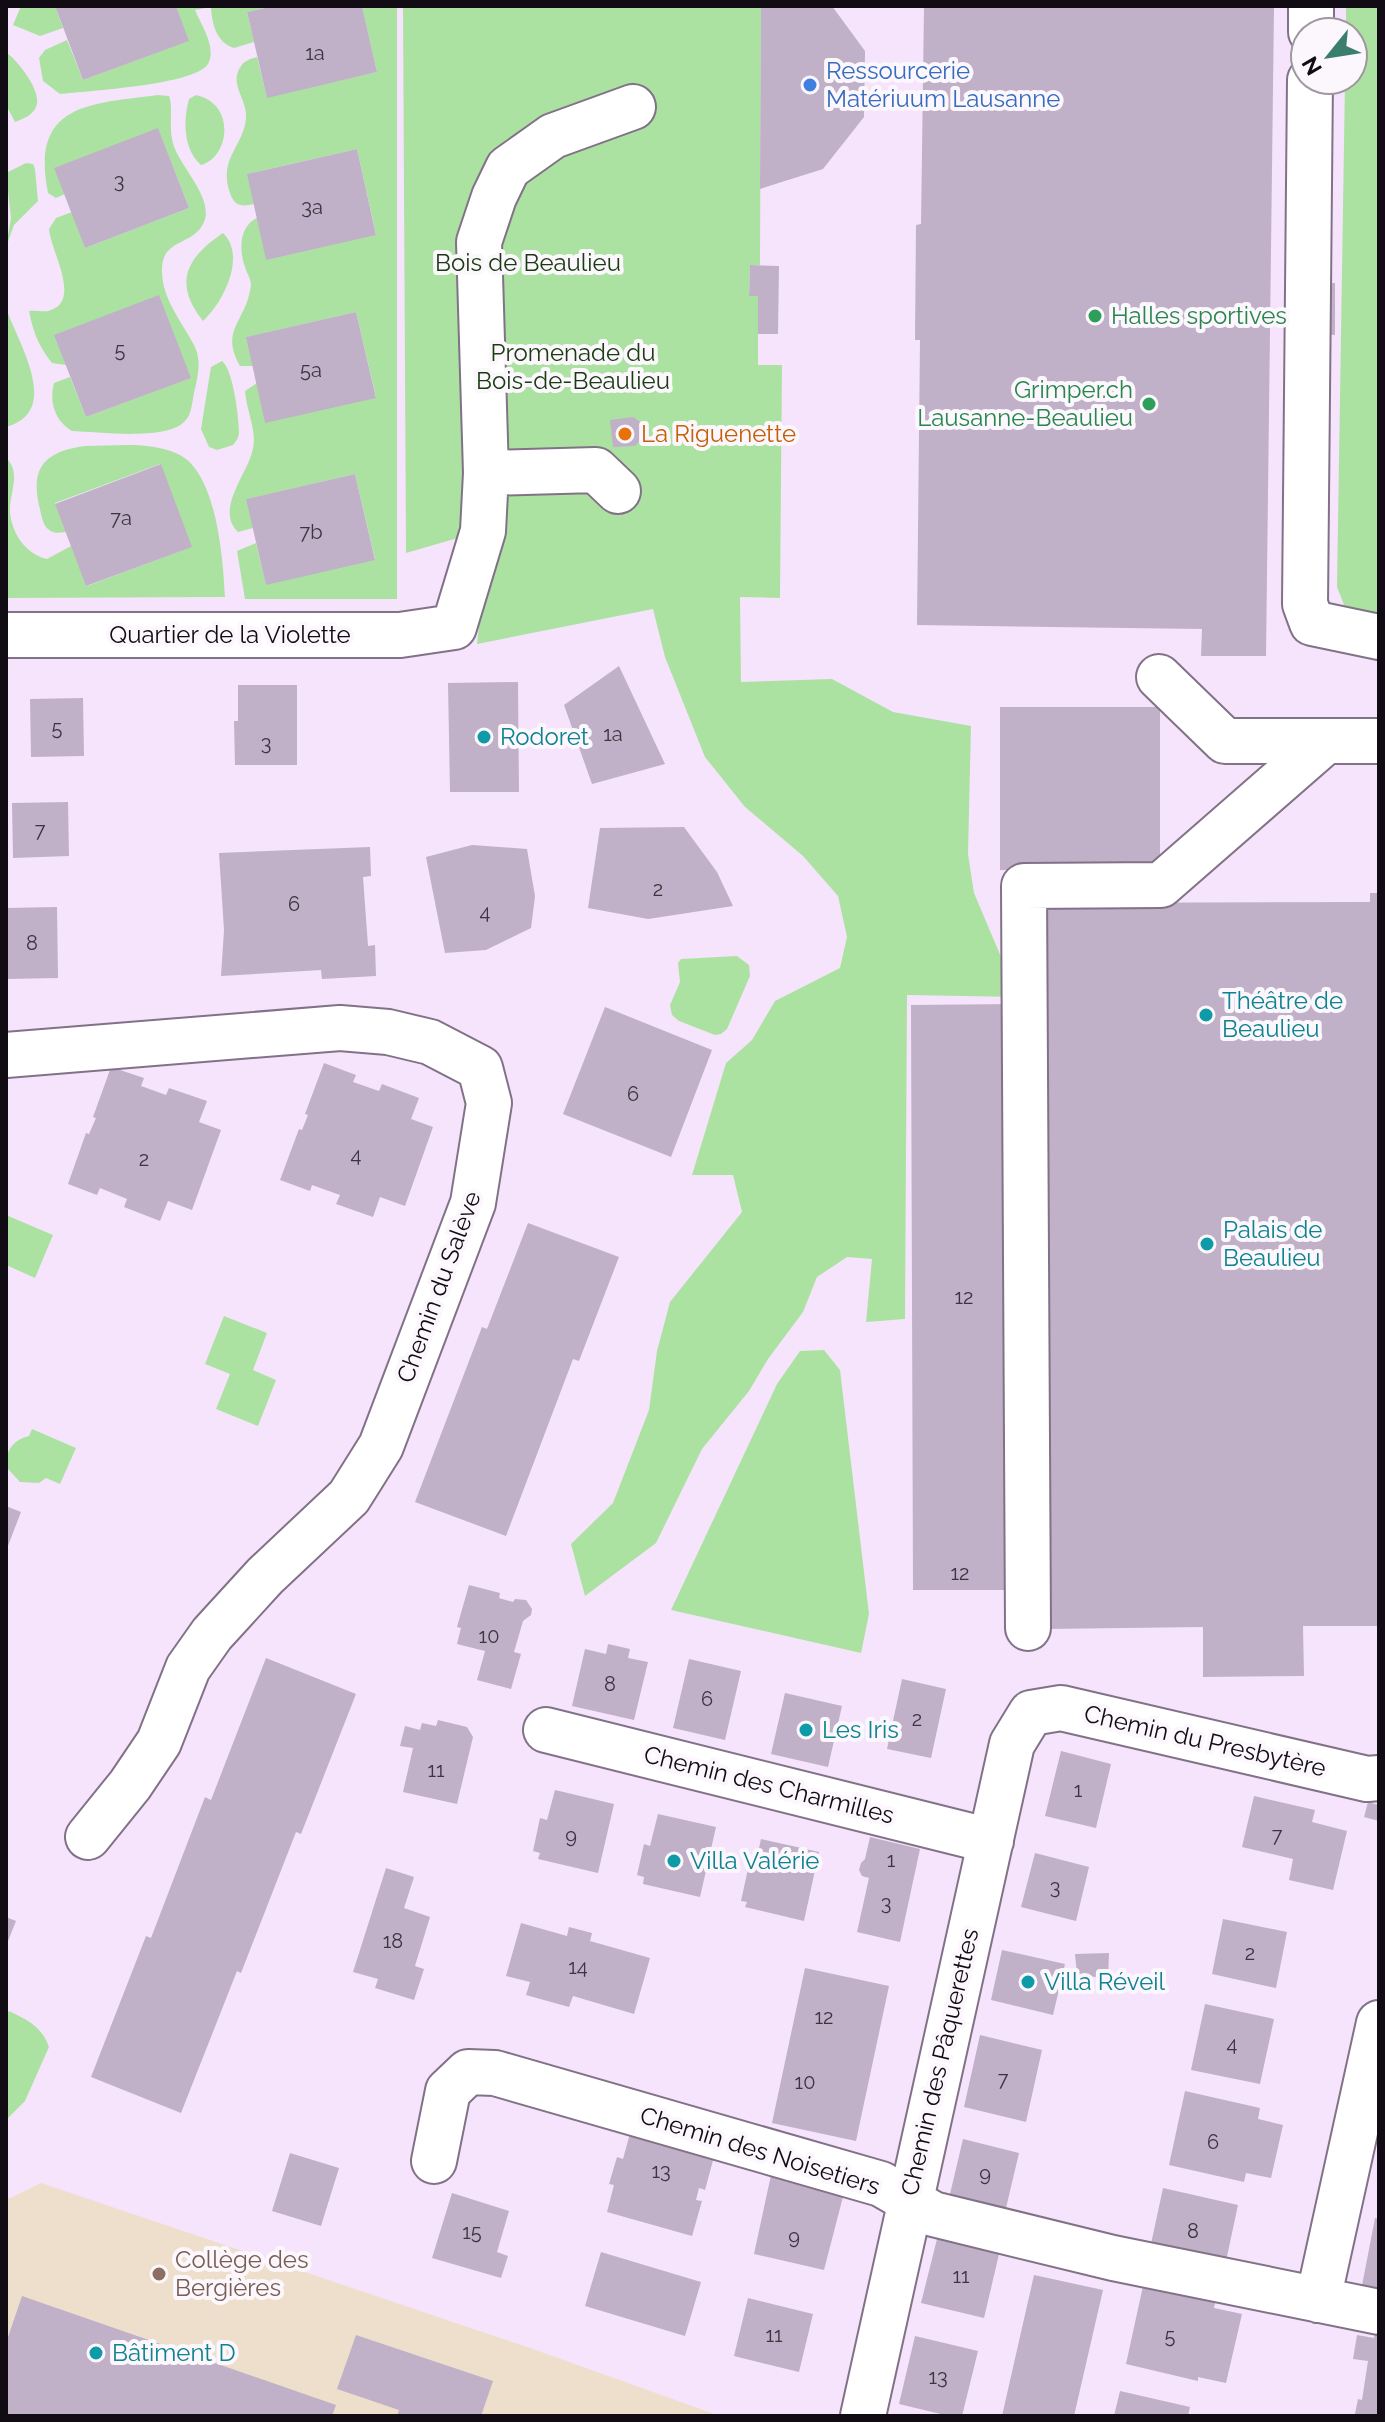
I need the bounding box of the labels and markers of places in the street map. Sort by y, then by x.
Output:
place label: Ressourcerie Matériuum Lausanne [826,56,1060,113]
marker: Ressourcerie Matériuum Lausanne [801,76,819,94]
place label: Halles sportives [1111,301,1287,330]
marker: Halles sportives [1086,307,1104,325]
place label: Grimper.ch Lausanne-Beaulieu [917,375,1133,432]
marker: Grimper.ch Lausanne-Beaulieu [1140,395,1158,413]
place label: La Riguenette [641,419,796,448]
marker: La Riguenette [616,425,634,443]
place label: Rodoret [500,722,589,751]
marker: Rodoret [475,728,493,746]
place label: Théâtre de Beaulieu [1222,986,1343,1043]
marker: Théâtre de Beaulieu [1197,1006,1215,1024]
place label: Palais de Beaulieu [1223,1215,1322,1272]
marker: Palais de Beaulieu [1198,1235,1216,1253]
place label: Les Iris [822,1715,899,1744]
marker: Les Iris [797,1721,815,1739]
place label: Villa Valérie [690,1846,819,1875]
marker: Villa Valérie [665,1852,683,1870]
place label: Villa Réveil [1044,1967,1165,1996]
marker: Villa Réveil [1019,1973,1037,1991]
place label: Collège des Bergières [175,2245,309,2302]
marker: Collège des Bergières [150,2265,168,2283]
place label: Bâtiment D [112,2338,236,2367]
marker: Bâtiment D [87,2344,105,2362]

